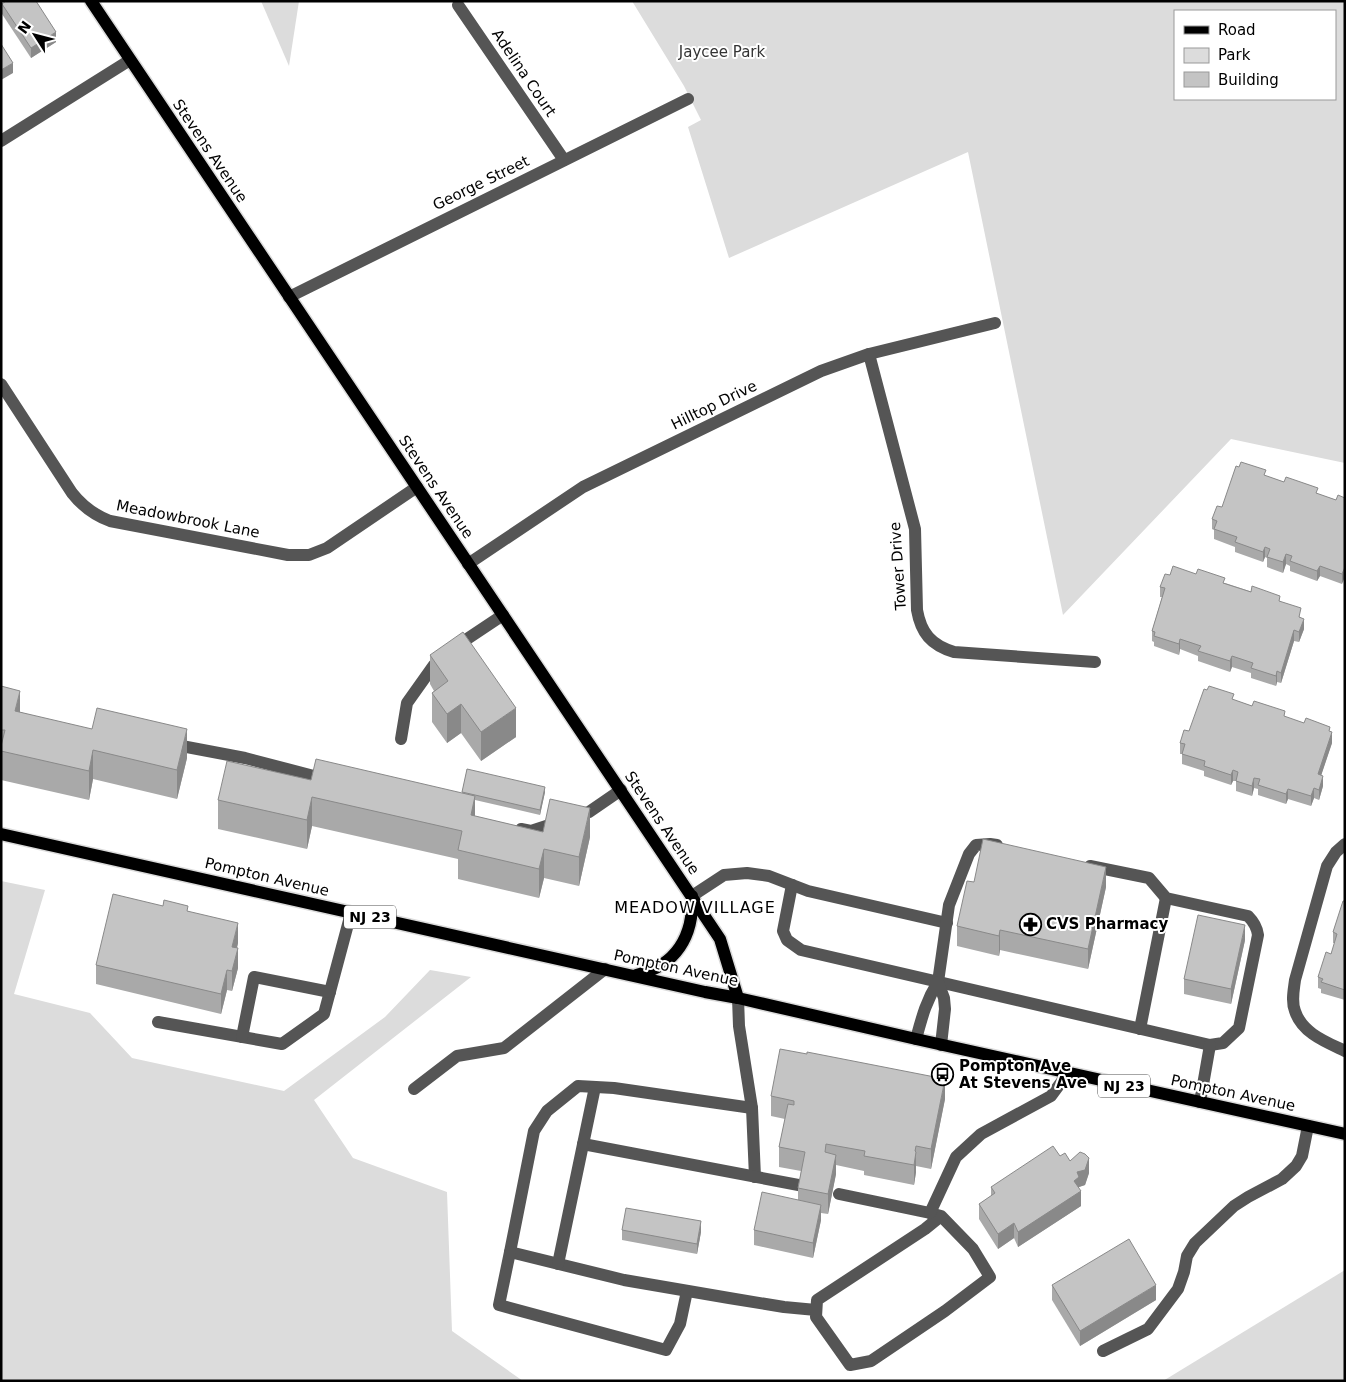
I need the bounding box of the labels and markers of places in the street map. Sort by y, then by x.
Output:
pharmacy icon: CVS Pharmacy [1018,912,1042,936]
place label: CVS Pharmacy [1046,915,1168,933]
place label: Pompton Ave At Stevens Ave [959,1057,1087,1092]
bus stop icon: Pompton Ave At Stevens Ave [931,1063,955,1087]

